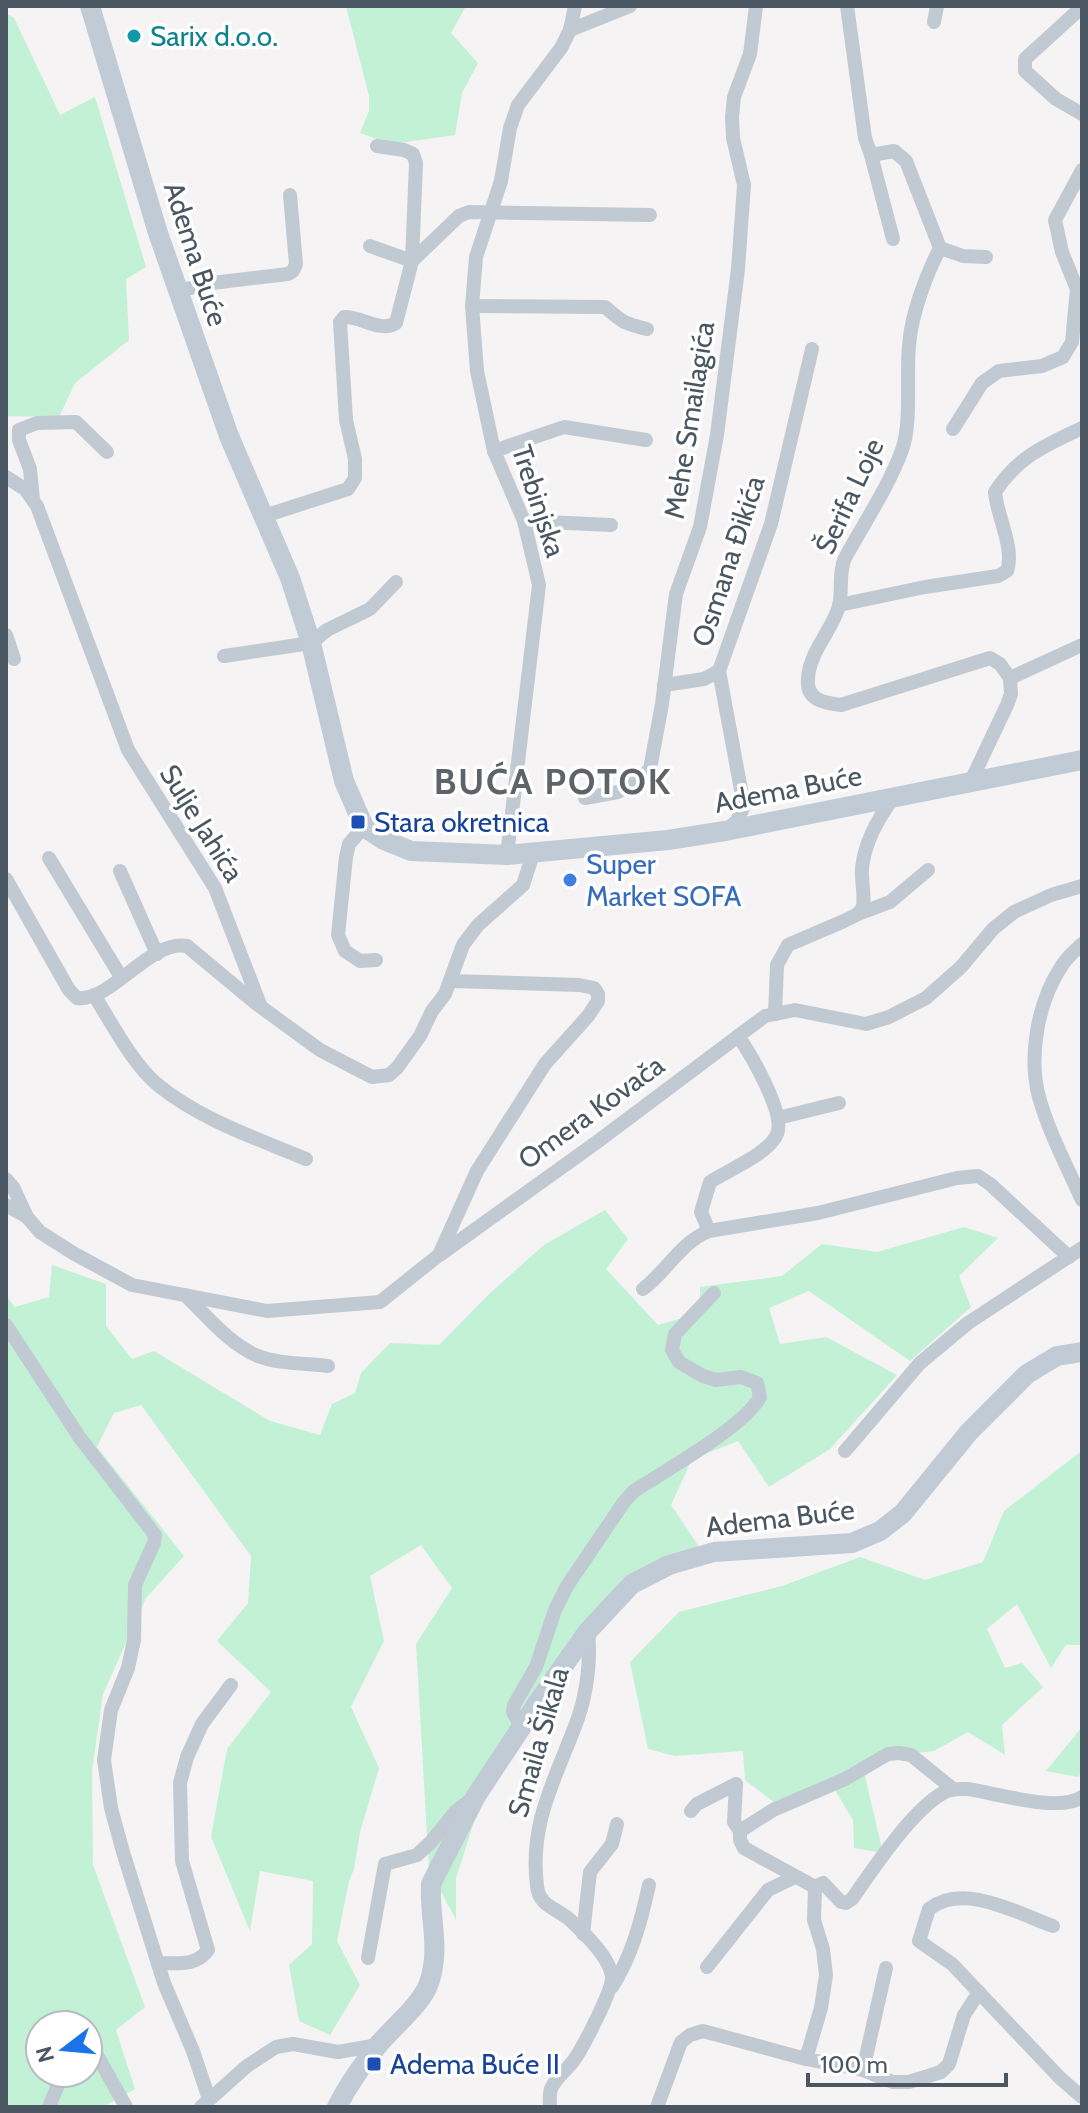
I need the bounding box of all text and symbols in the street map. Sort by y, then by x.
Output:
place label: Sarix d.o.o. [150,19,278,53]
marker: Sarix d.o.o. [125,27,143,45]
street label: Adema Buće [157,178,235,330]
street label: Mehe Smailagića [657,318,721,521]
street label: Šerifa Loje [807,433,891,559]
street label: Trebinjska [505,441,573,562]
street label: Osmana Đikića [684,471,772,651]
street label: Sulje Jahića [153,758,252,888]
street label: Adema Buće [711,758,865,820]
district label: BUĆA POTOK [434,759,672,803]
place label: Stara okretnica [374,805,550,839]
marker: Stara okretnica [349,813,367,831]
place label: Super Market SOFA [586,847,742,913]
marker: Super Market SOFA [561,871,579,889]
street label: Omera Kovača [511,1047,671,1176]
street label: Adema Buće [704,1492,856,1544]
street label: Smaila Šikala [500,1663,576,1821]
north arrow [24,2009,104,2089]
scale bar [808,2037,1006,2087]
text: N [30,2043,60,2066]
place label: Adema Buće II [390,2047,560,2081]
text: 100 m [820,2050,888,2079]
marker: Adema Buće II [365,2055,383,2073]

